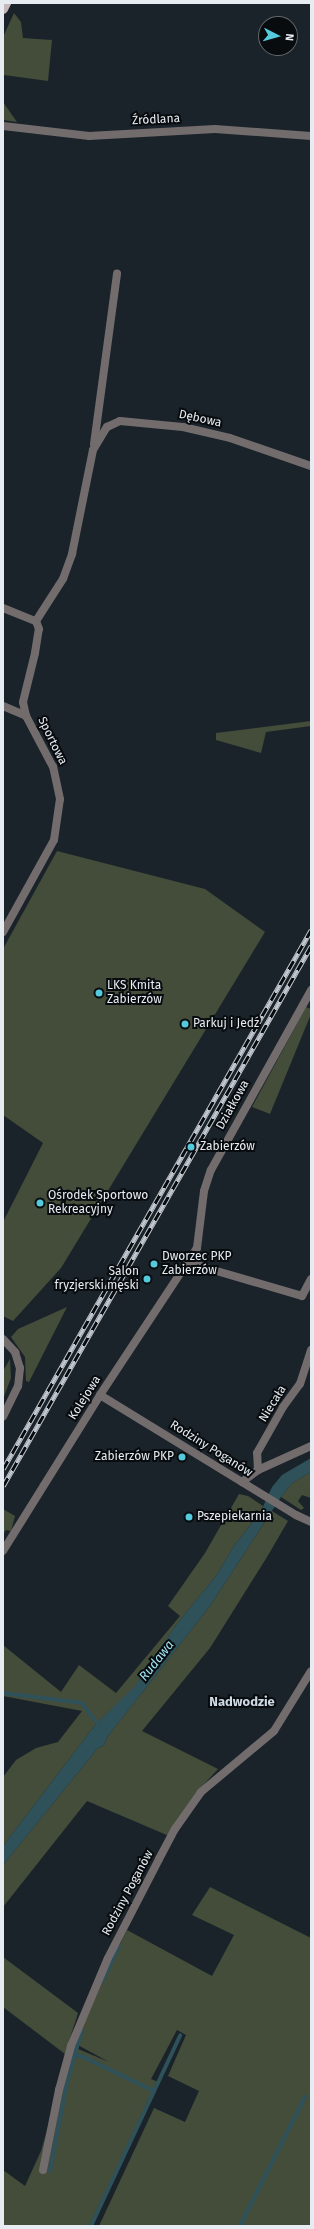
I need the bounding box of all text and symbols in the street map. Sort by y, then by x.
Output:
north arrow [258,16,298,56]
text: N [283,33,296,42]
street label: Źródlana [132,112,180,128]
street label: Dębowa [177,407,223,431]
street label: Sportowa [34,715,70,767]
place label: LKS Kmita Zabierzów [107,979,162,1007]
marker: LKS Kmita Zabierzów [94,988,104,998]
place label: Parkuj i Jedź [193,1017,259,1031]
marker: Parkuj i Jedź [180,1019,190,1029]
street label: Działkowa [214,1078,252,1132]
place label: Zabierzów [200,1140,255,1154]
marker: Zabierzów [185,1141,197,1153]
place label: Ośrodek Sportowo Rekreacyjny [48,1189,148,1217]
marker: Ośrodek Sportowo Rekreacyjny [35,1198,45,1208]
place label: Dworzec PKP Zabierzów [162,1250,231,1278]
marker: Dworzec PKP Zabierzów [149,1259,159,1269]
place label: Salon fryzjerski męski [55,1265,139,1293]
marker: Salon fryzjerski męski [142,1274,152,1284]
street label: Kolejowa [66,1373,104,1423]
street label: Niecała [256,1383,290,1425]
street label: Rodziny Poganów [167,1418,255,1480]
place label: Zabierzów PKP [95,1450,174,1464]
marker: Zabierzów PKP [177,1452,187,1462]
place label: Pszepiekarnia [197,1510,272,1524]
marker: Pszepiekarnia [184,1512,194,1522]
water label: Rudawa [136,1638,178,1684]
district label: Nadwodzie [209,1694,275,1710]
street label: Rodziny Poganów [99,1848,157,1938]

